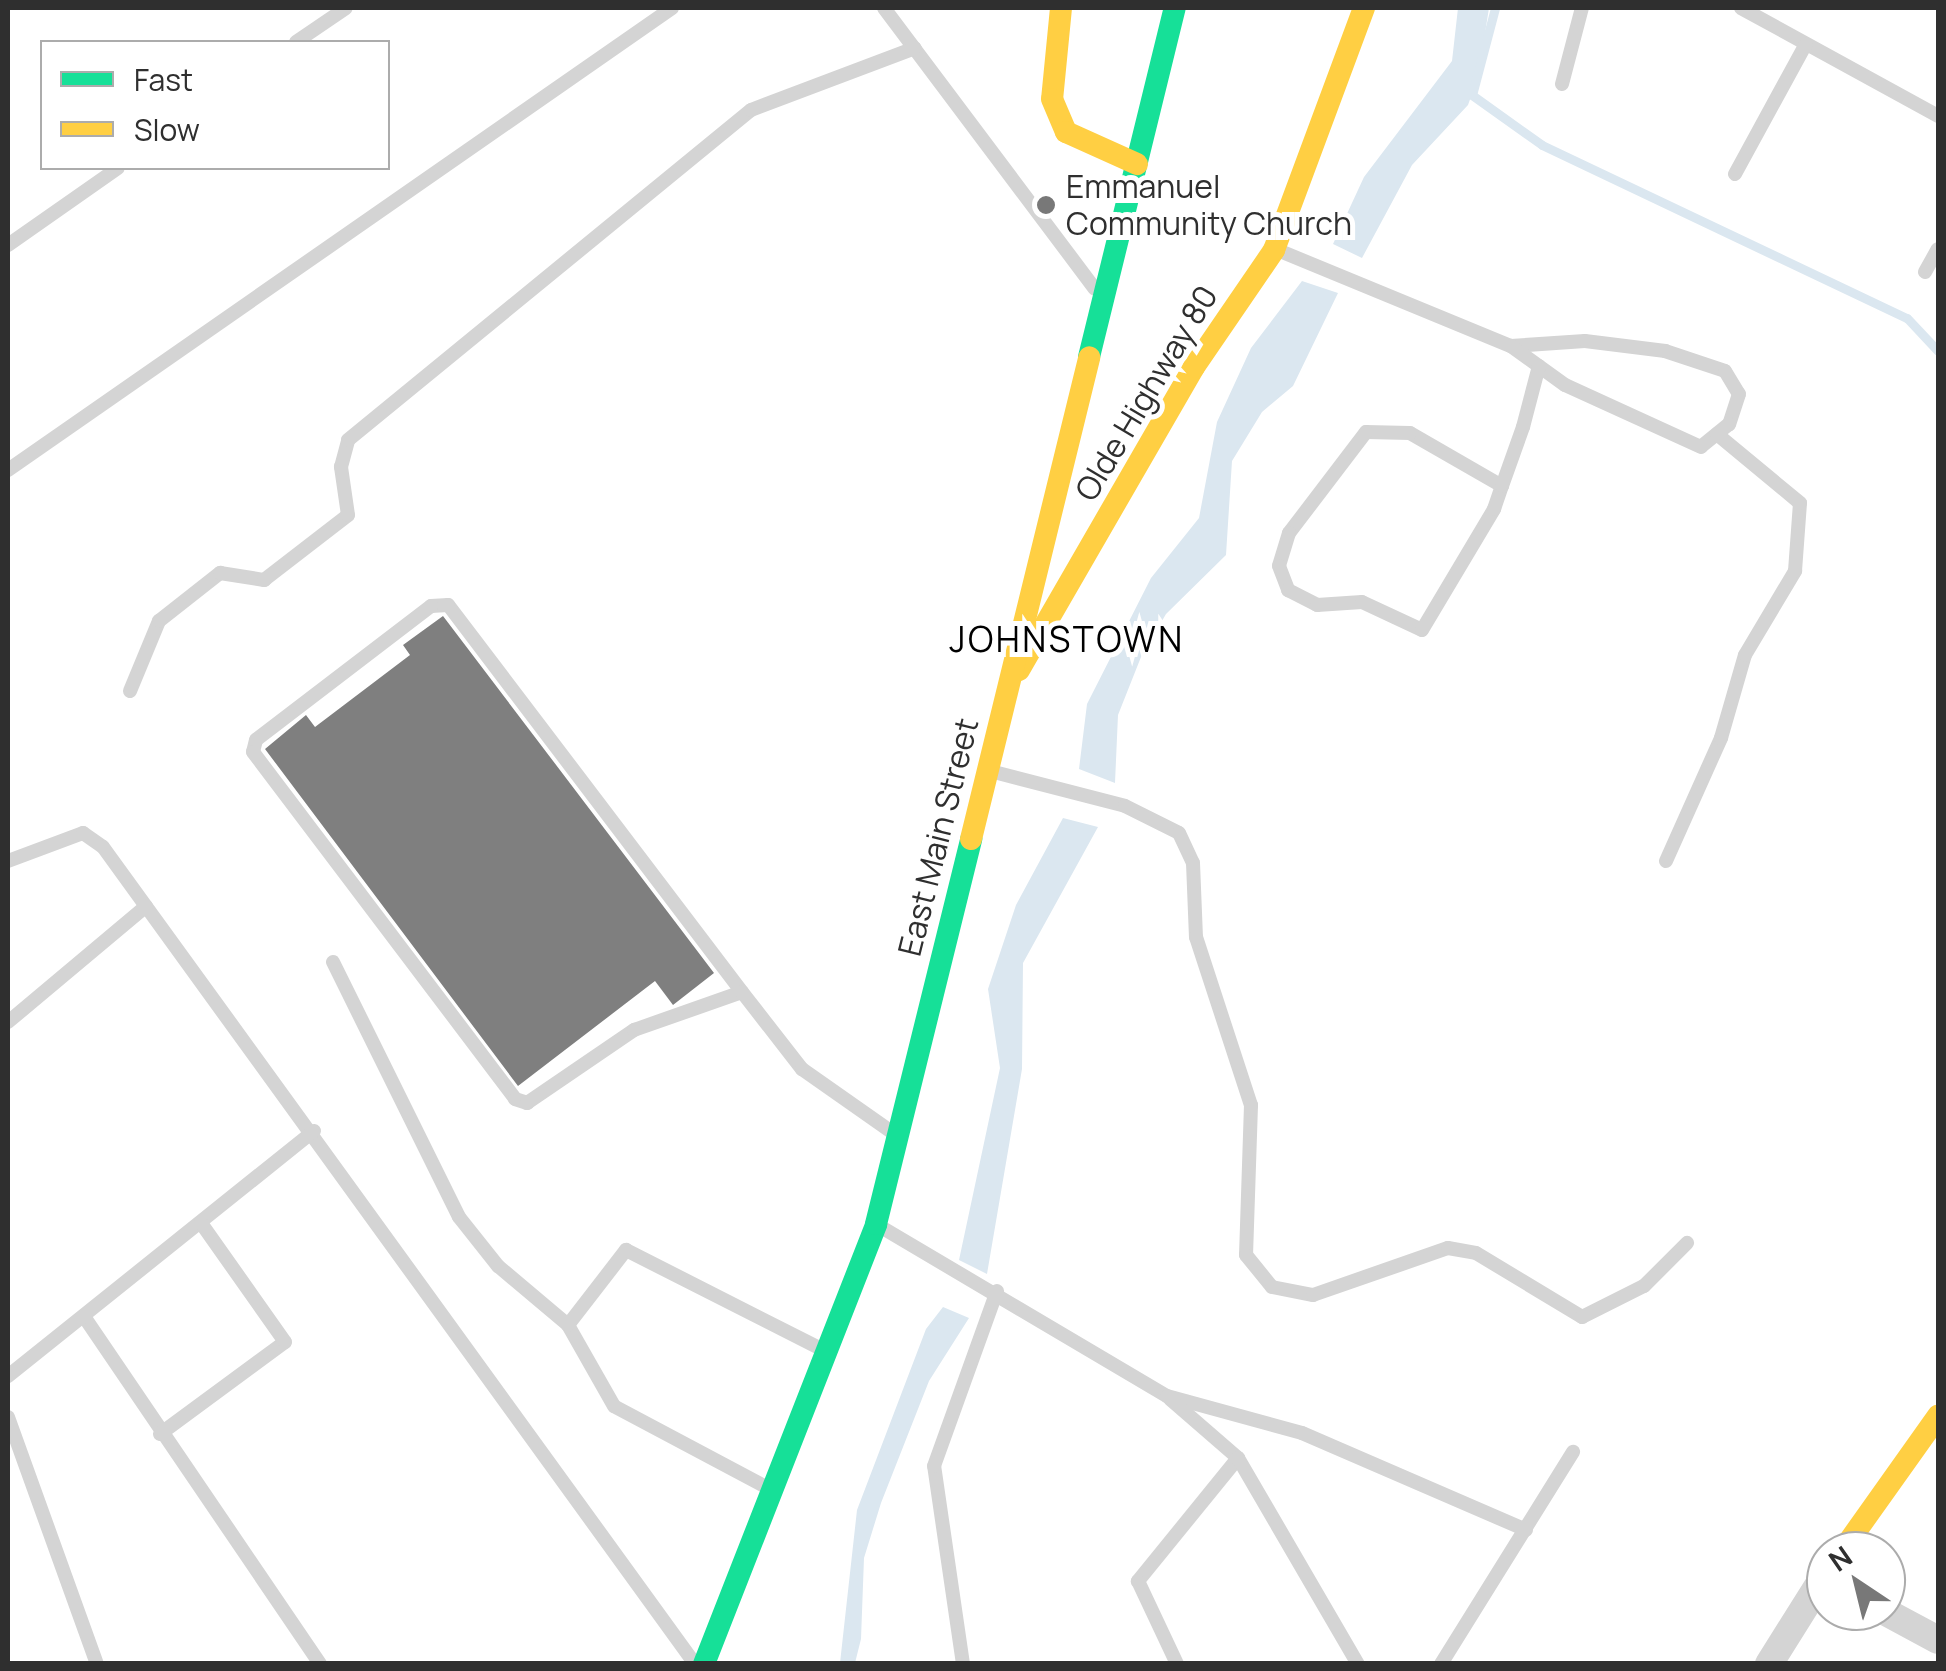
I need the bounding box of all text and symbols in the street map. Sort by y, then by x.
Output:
legend [40,40,390,170]
text: Fast [134,59,193,100]
text: Slow [134,109,200,150]
place label: Emmanuel Community Church [1066,168,1352,243]
marker: Emmanuel Community Church [1035,194,1057,216]
street label: Olde Highway 80 [1067,279,1225,507]
district label: JOHNSTOWN [949,618,1185,660]
street label: East Main Street [890,714,986,960]
north arrow [1806,1531,1906,1631]
text: N [1821,1537,1859,1579]

